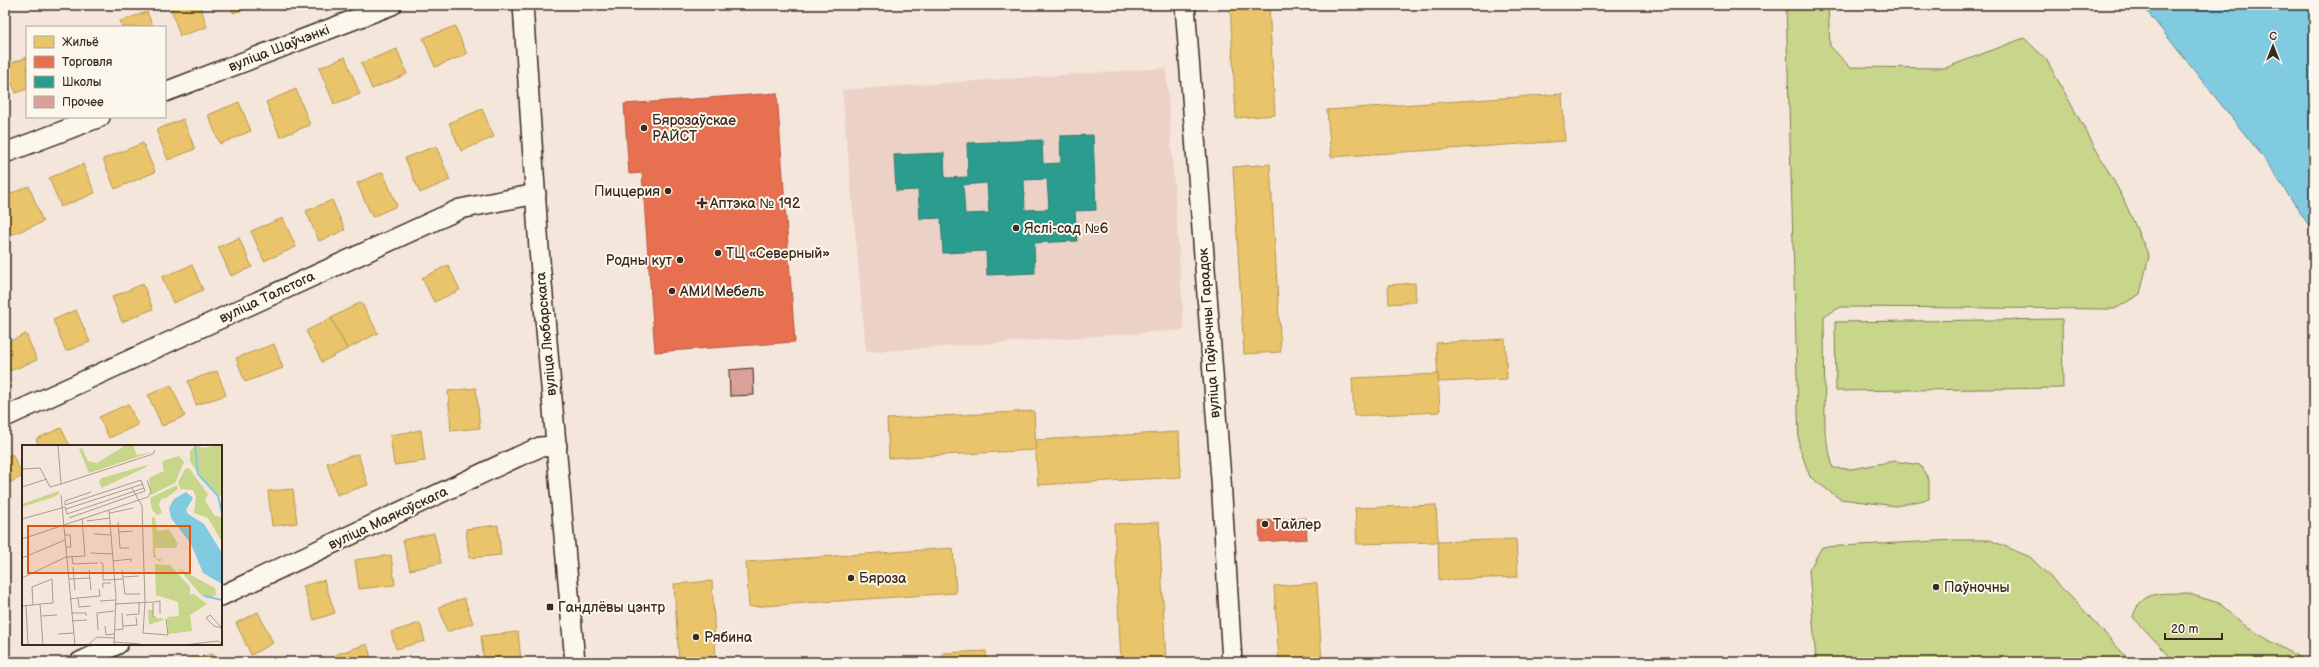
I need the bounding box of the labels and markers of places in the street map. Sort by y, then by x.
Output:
place label: Бярозаўскае РАЙСТ [652,112,736,145]
marker: Бярозаўскае РАЙСТ [639,123,649,133]
place label: Пиццерия [594,183,660,200]
marker: Пиццерия [663,186,673,196]
place label: Аптэка № 192 [709,195,801,212]
marker: Аптэка № 192 [697,198,707,208]
place label: Яслі-сад №6 [1024,220,1109,237]
marker: Яслі-сад №6 [1011,223,1021,233]
place label: ТЦ «Северный» [726,245,830,262]
marker: ТЦ «Северный» [713,248,723,258]
place label: Родны кут [606,252,672,269]
marker: Родны кут [675,255,685,265]
place label: АМИ Мебель [679,283,764,300]
marker: АМИ Мебель [667,286,677,296]
place label: Тайлер [1273,516,1321,533]
marker: Тайлер [1260,519,1270,529]
place label: Бяроза [859,570,907,587]
marker: Бяроза [846,573,856,583]
place label: Паўночны [1944,579,2010,596]
marker: Паўночны [1931,582,1941,592]
place label: Гандлёвы цэнтр [558,599,665,616]
marker: Гандлёвы цэнтр [545,602,555,612]
place label: Рябина [704,629,753,646]
marker: Рябина [691,632,701,642]

